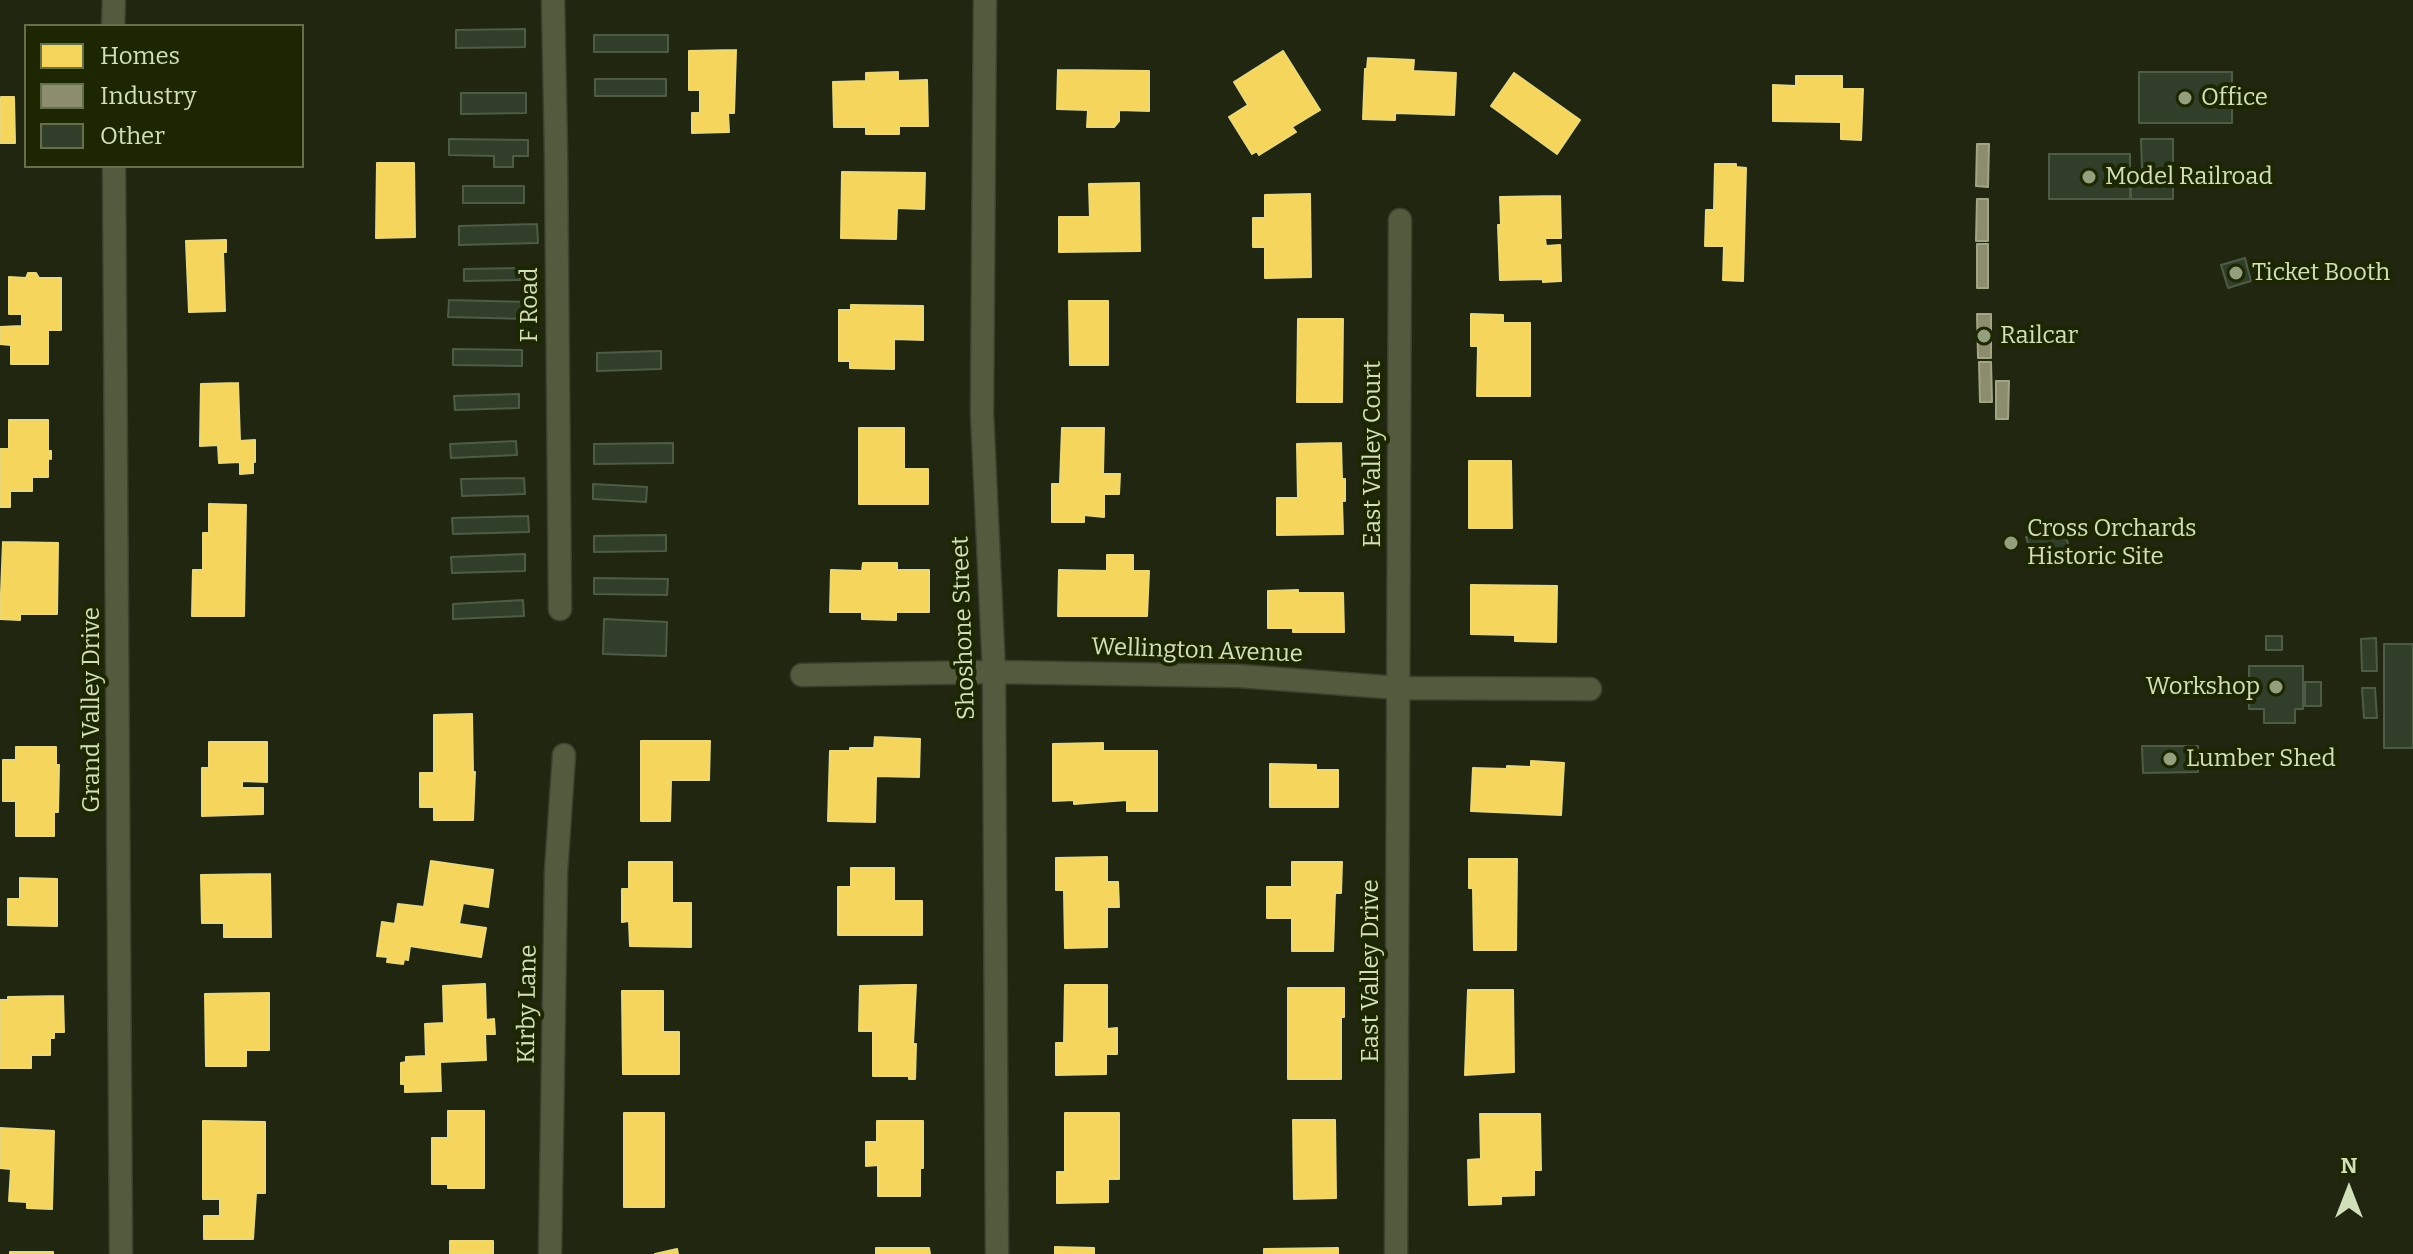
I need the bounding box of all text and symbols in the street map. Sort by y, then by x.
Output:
legend [24,24,304,168]
text: Homes [100,42,180,70]
text: Industry [100,82,197,110]
place label: Office [2201,84,2268,112]
marker: Office [2176,89,2194,107]
text: Other [100,122,165,150]
place label: Model Railroad [2105,163,2273,191]
marker: Model Railroad [2080,168,2098,186]
place label: Ticket Booth [2252,259,2390,287]
marker: Ticket Booth [2227,264,2245,282]
street label: F Road [516,268,544,342]
place label: Railcar [2000,322,2078,350]
marker: Railcar [1975,327,1993,345]
street label: East Valley Court [1359,360,1387,548]
place label: Cross Orchards Historic Site [2027,515,2197,571]
marker: Cross Orchards Historic Site [2002,534,2020,552]
street label: Shoshone Street [946,535,982,721]
street label: Grand Valley Drive [78,607,106,813]
street label: Wellington Avenue [1091,633,1303,669]
place label: Workshop [2146,673,2260,701]
marker: Workshop [2267,678,2285,696]
place label: Lumber Shed [2186,745,2336,773]
marker: Lumber Shed [2161,750,2179,768]
street label: East Valley Drive [1357,879,1385,1063]
street label: Kirby Lane [513,944,543,1064]
north arrow [2309,1150,2389,1230]
text: N [2341,1152,2357,1179]

